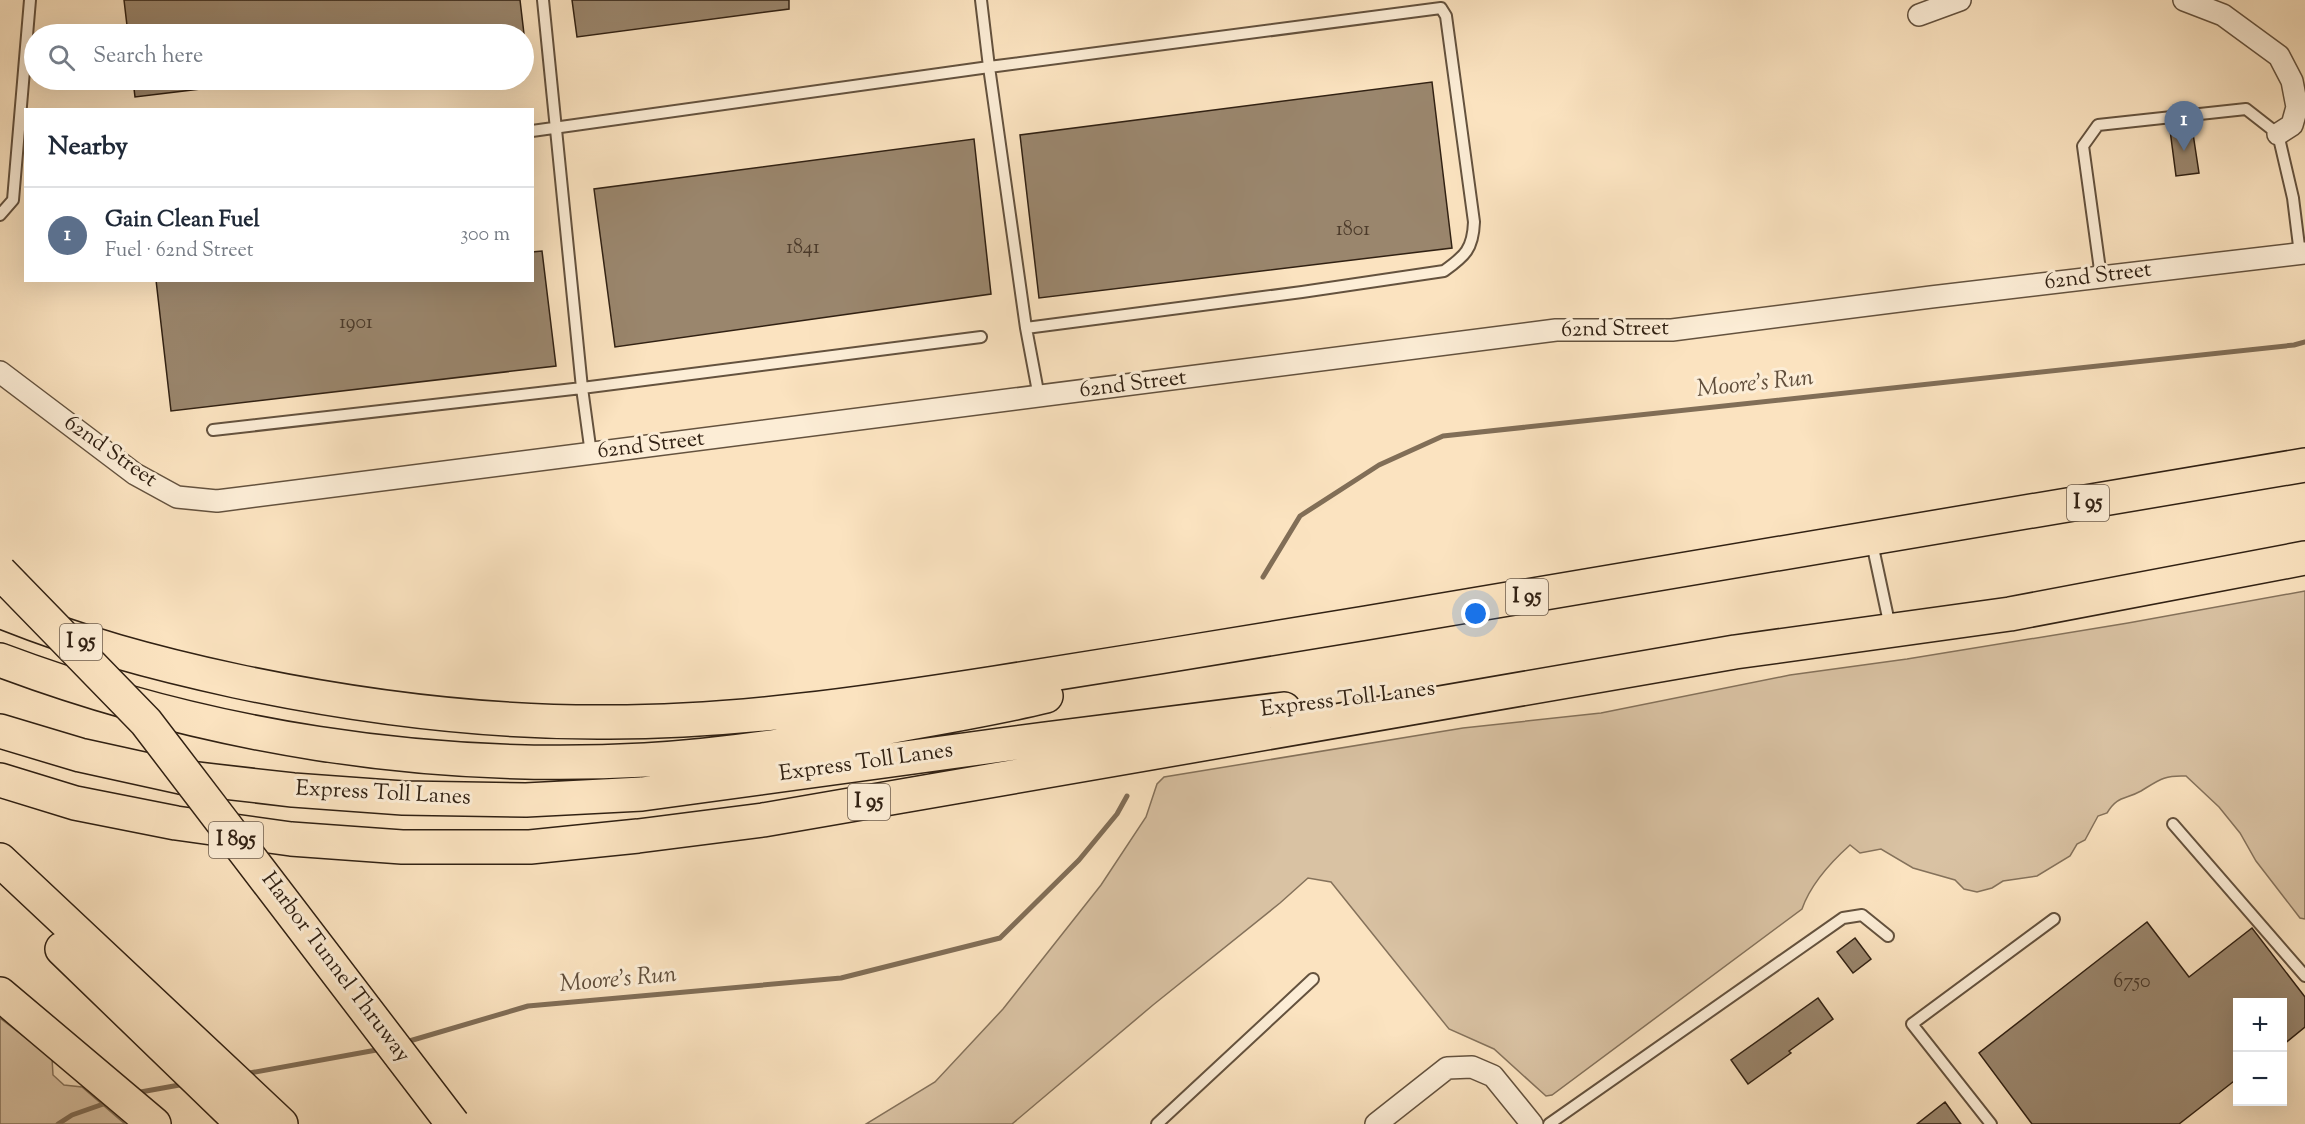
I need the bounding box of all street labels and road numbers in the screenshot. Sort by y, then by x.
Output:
street label: 62nd Street [2043,254,2154,299]
street label: 62nd Street [1561,313,1670,347]
street label: 62nd Street [1078,362,1189,407]
street label: 62nd Street [57,408,164,496]
street label: 62nd Street [596,423,707,468]
road number: I 95 [2067,485,2109,521]
road number: I 95 [1506,579,1548,615]
road number: I 95 [60,624,102,660]
street label: Express Toll Lanes [1259,673,1437,727]
street label: Express Toll Lanes [777,735,955,791]
street label: Express Toll Lanes [295,773,471,815]
road number: I 95 [848,784,890,820]
road number: I 895 [209,822,263,858]
street label: Harbor Tunnel Thruway [253,866,417,1070]

